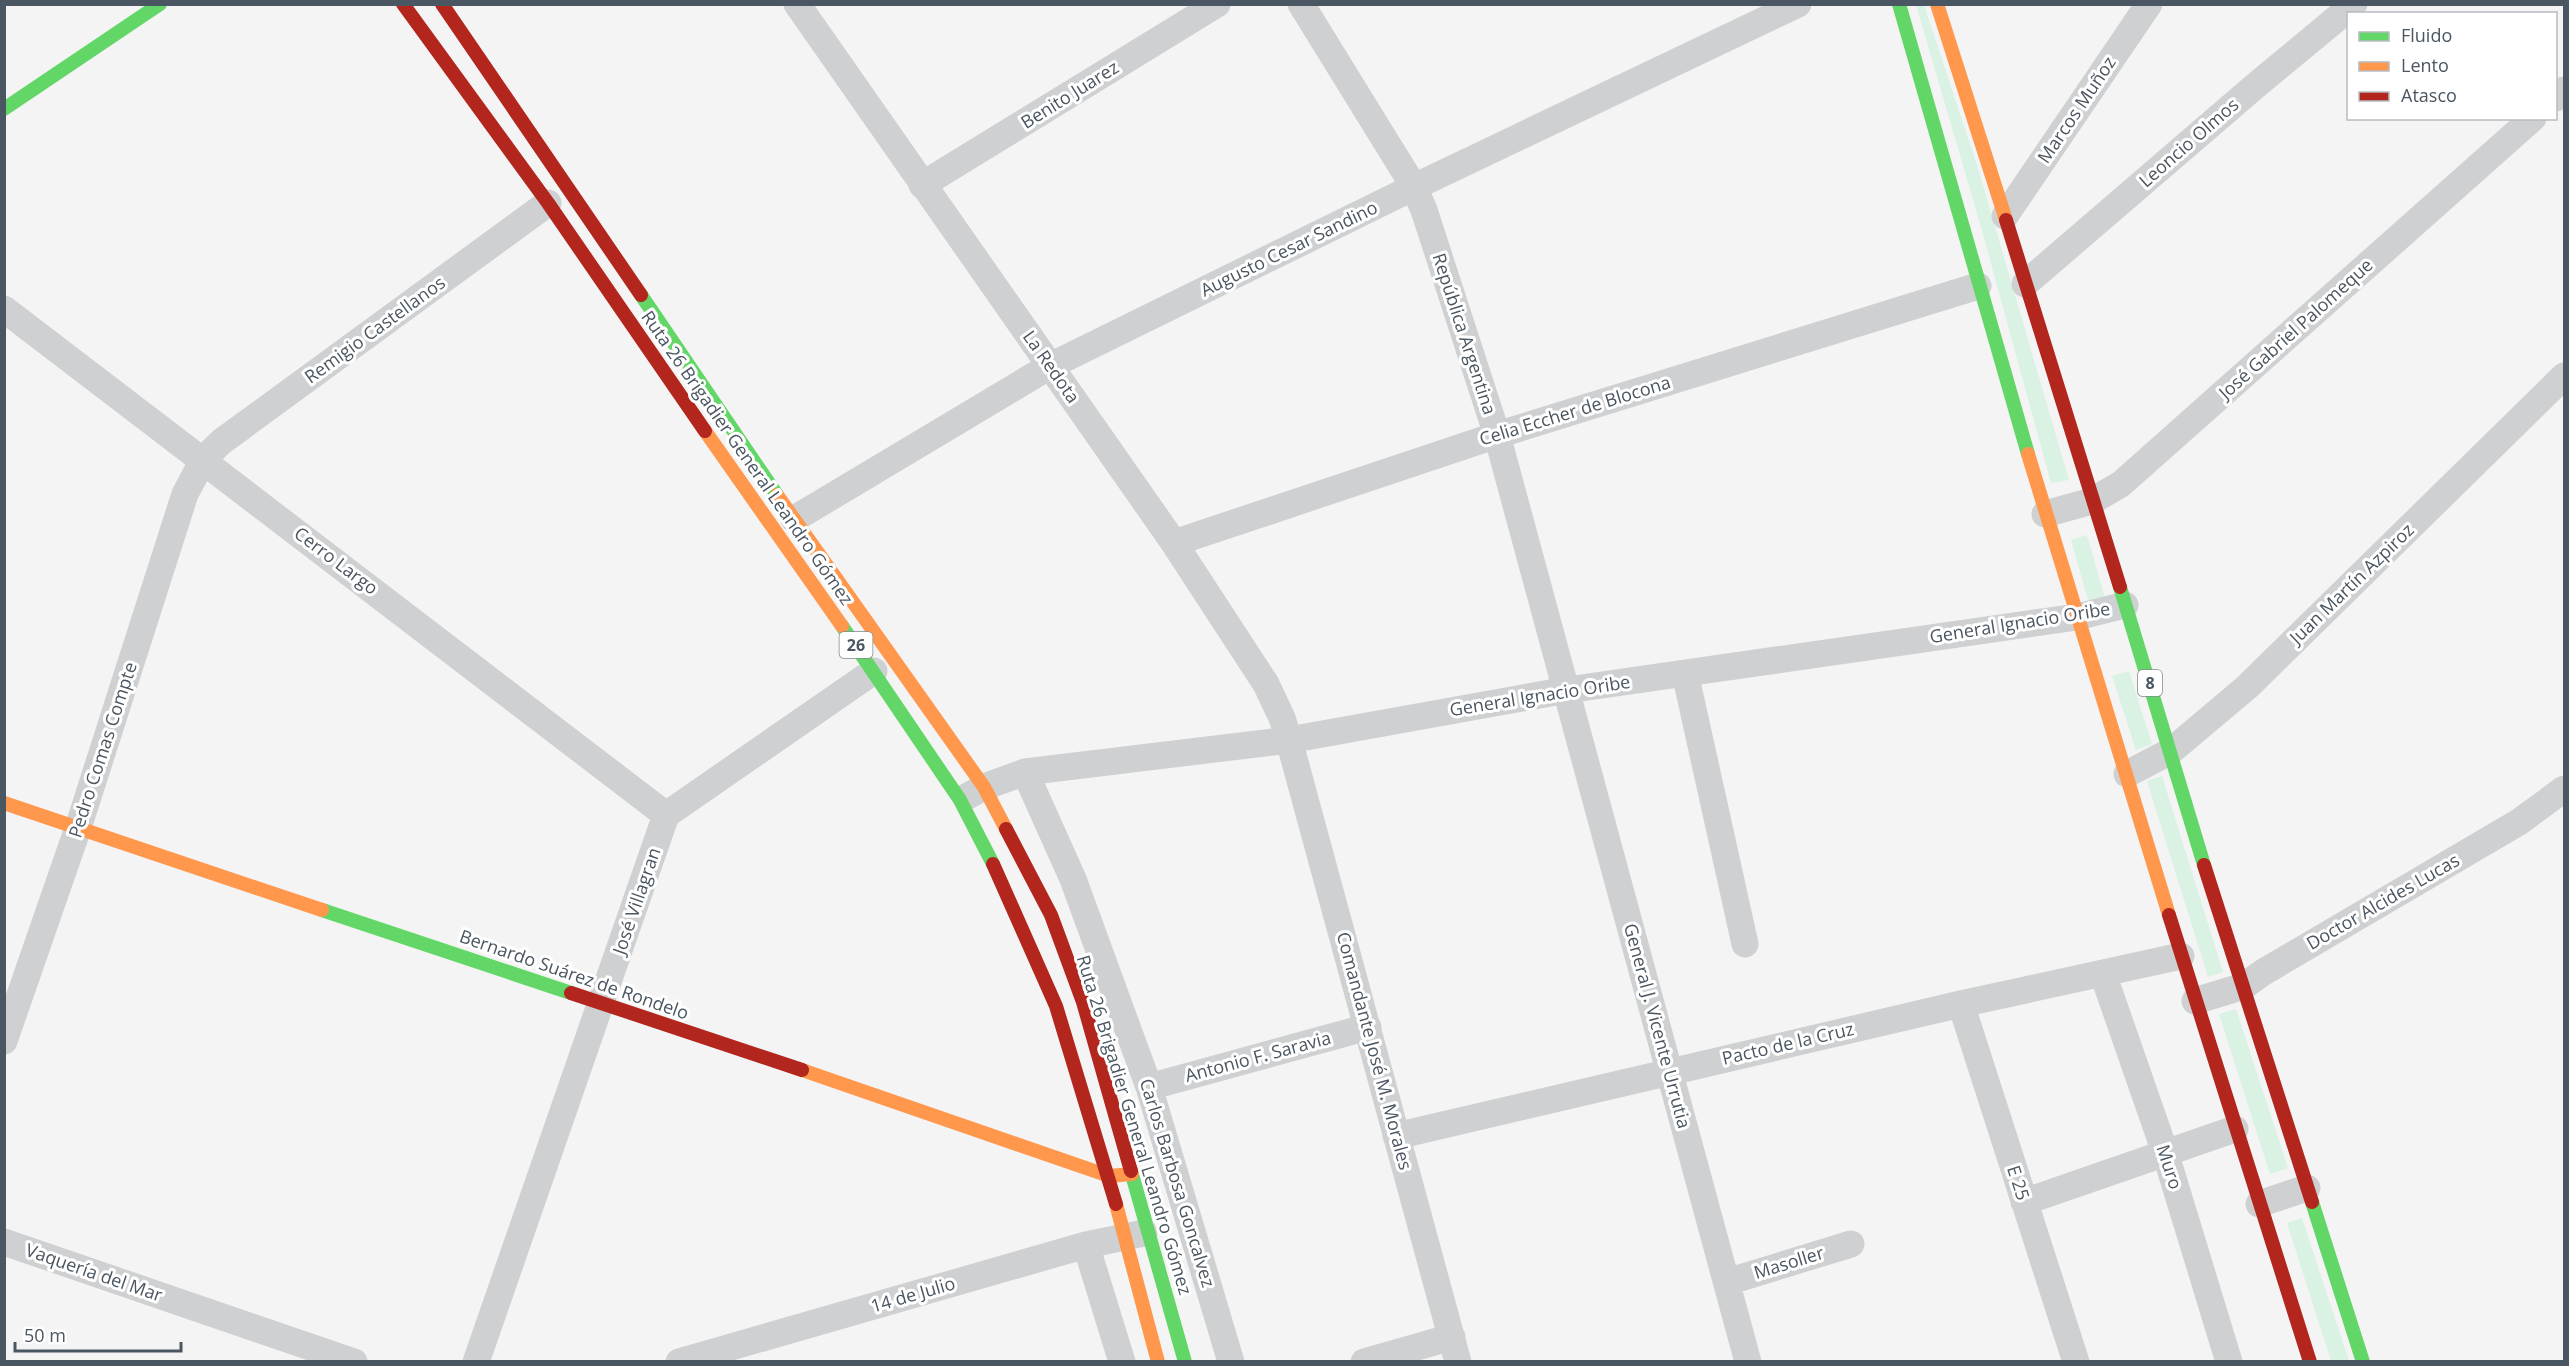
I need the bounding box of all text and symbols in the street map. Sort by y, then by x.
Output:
legend [2347,12,2557,120]
text: Fluido [2401,23,2452,47]
street label: Marcos Muñoz [2032,51,2121,167]
text: Lento [2401,53,2449,77]
street label: Benito Juarez [1016,55,1123,134]
text: Atasco [2401,83,2457,107]
street label: Leoncio Olmos [2133,92,2243,192]
street label: Augusto Cesar Sandino [1196,195,1381,301]
street label: República Argentina [1428,250,1502,417]
street label: José Gabriel Palomeque [2212,253,2377,405]
street label: Remigio Castellanos [299,270,450,388]
street label: Ruta 26 Brigadier General Leandro Gómez [636,306,859,609]
street label: La Redota [1018,325,1086,408]
street label: Celia Eccher de Blocona [1476,369,1673,451]
street label: Juan Martín Azpiroz [2283,518,2419,650]
street label: Cerro Largo [290,521,383,600]
street label: General Ignacio Oribe [1928,596,2112,648]
road number: 26 [840,632,872,658]
street label: Pedro Comas Compte [62,659,142,841]
street label: General Ignacio Oribe [1448,669,1632,721]
road number: 8 [2138,670,2162,696]
street label: José Villagran [606,844,666,959]
street label: Doctor Alcides Lucas [2302,848,2463,955]
street label: General J. Vicente Urrutia [1619,921,1697,1131]
street label: Bernardo Suárez de Rondelo [457,924,692,1025]
street label: Comandante José M. Morales [1332,929,1418,1172]
street label: Ruta 26 Brigadier General Leandro Gómez [1072,952,1198,1297]
street label: Pacto de la Cruz [1720,1016,1856,1070]
street label: Antonio F. Saravia [1182,1025,1333,1087]
street label: Carlos Barbosa Goncalvez [1135,1075,1221,1290]
street label: Muro [2152,1141,2188,1192]
street label: E 25 [2002,1162,2036,1203]
street label: Vaquería del Mar [23,1237,167,1307]
street label: Masoller [1751,1240,1827,1284]
street label: 14 de Julio [868,1271,958,1318]
scale bar [15,1315,182,1353]
text: 50 m [24,1323,66,1347]

